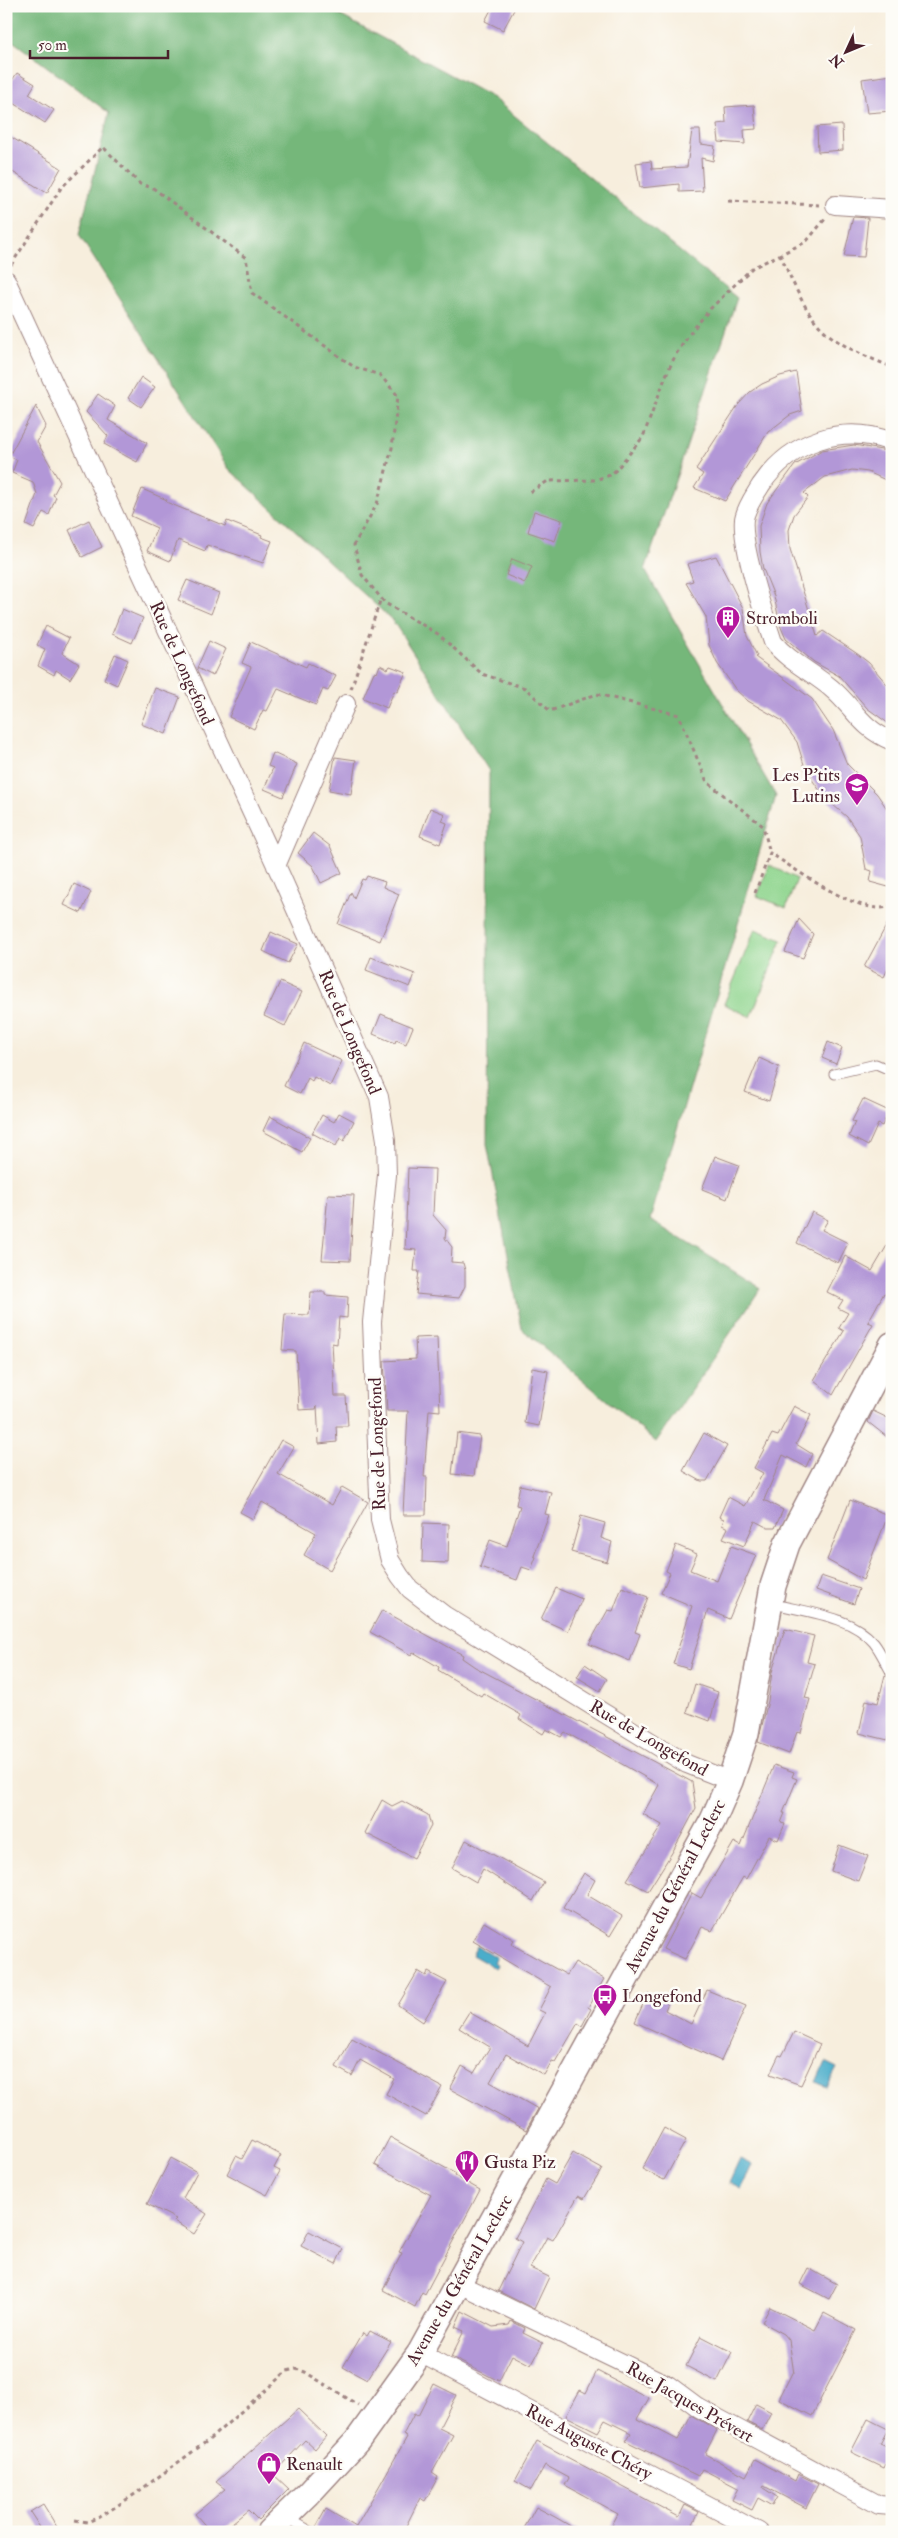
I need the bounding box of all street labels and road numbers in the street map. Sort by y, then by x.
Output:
street label: Rue de Longefond [144,598,219,729]
street label: Rue de Longefond [313,966,386,1098]
street label: Rue de Longefond [364,1377,391,1511]
street label: Rue de Longefond [585,1695,712,1782]
street label: Avenue du Général Leclerc [619,1795,731,1978]
street label: Avenue du Général Leclerc [401,2191,518,2371]
street label: Rue Jacques Prévert [622,2357,758,2448]
street label: Rue Auguste Chéry [521,2399,657,2486]

